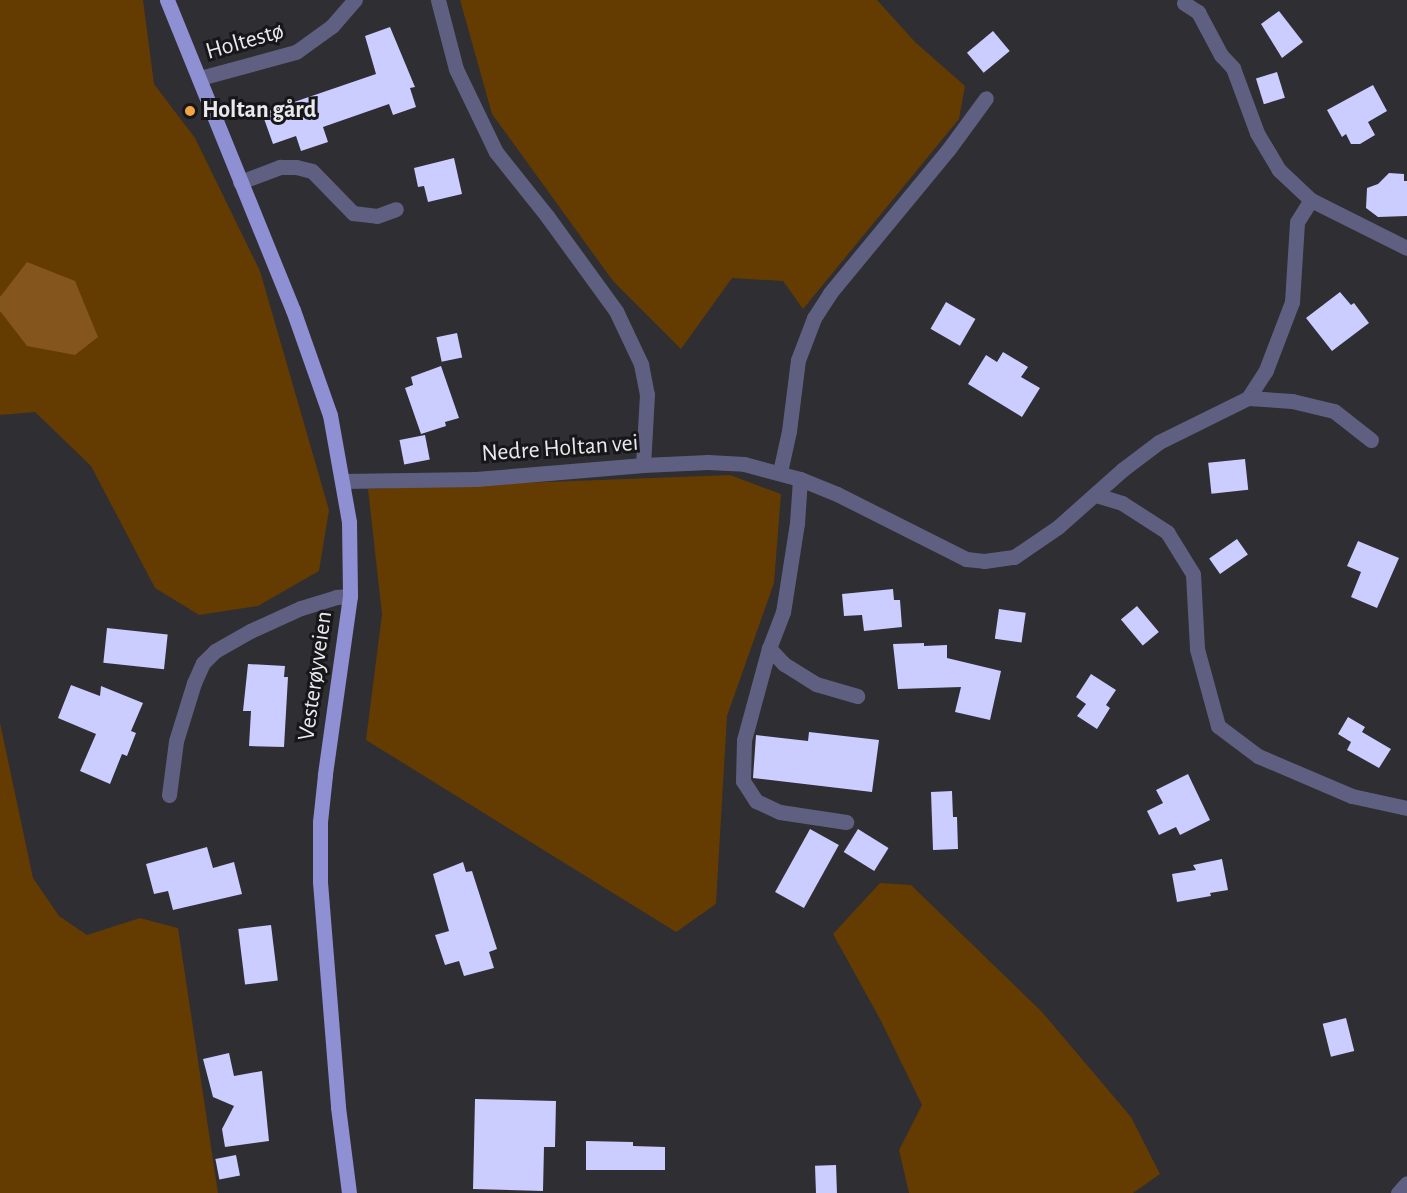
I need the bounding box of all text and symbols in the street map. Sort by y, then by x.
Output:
street label: Holtestø [203,17,287,67]
place label: Holtan gård [202,97,316,125]
marker: Holtan gård [183,104,197,118]
street label: Nedre Holtan vei [481,429,639,469]
street label: Vesterøyveien [293,609,339,743]

